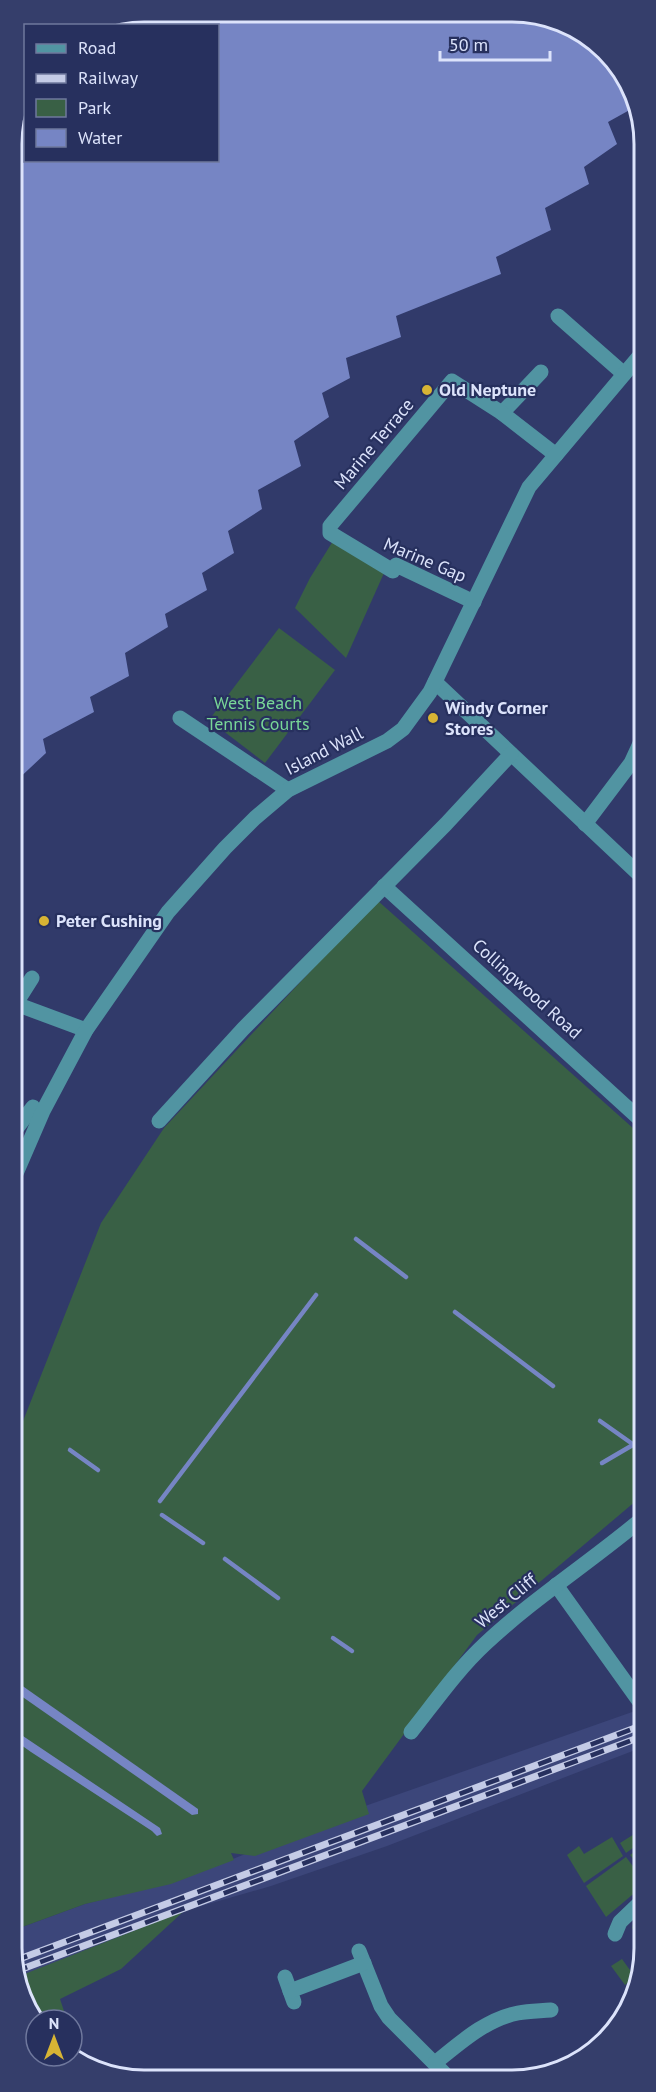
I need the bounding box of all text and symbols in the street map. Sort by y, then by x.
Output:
legend [24,24,219,162]
scale bar [440,24,550,62]
text: 50 m [449,33,488,56]
text: Road [78,36,116,59]
text: Railway [78,66,139,89]
text: Park [78,96,111,119]
text: Water [78,126,122,149]
place label: Old Neptune [439,378,536,401]
marker: Old Neptune [420,383,434,397]
street label: Marine Terrace [329,393,418,494]
street label: Marine Gap [380,532,470,587]
park label: West Beach Tennis Courts [206,691,310,735]
place label: Windy Corner Stores [445,696,548,740]
marker: Windy Corner Stores [426,711,440,725]
street label: Island Wall [281,721,367,780]
place label: Peter Cushing [56,909,162,932]
marker: Peter Cushing [37,914,51,928]
street label: Collingwood Road [468,934,587,1044]
street label: West Cliff [470,1567,542,1633]
north arrow [24,2008,84,2068]
text: N [49,2013,59,2033]

